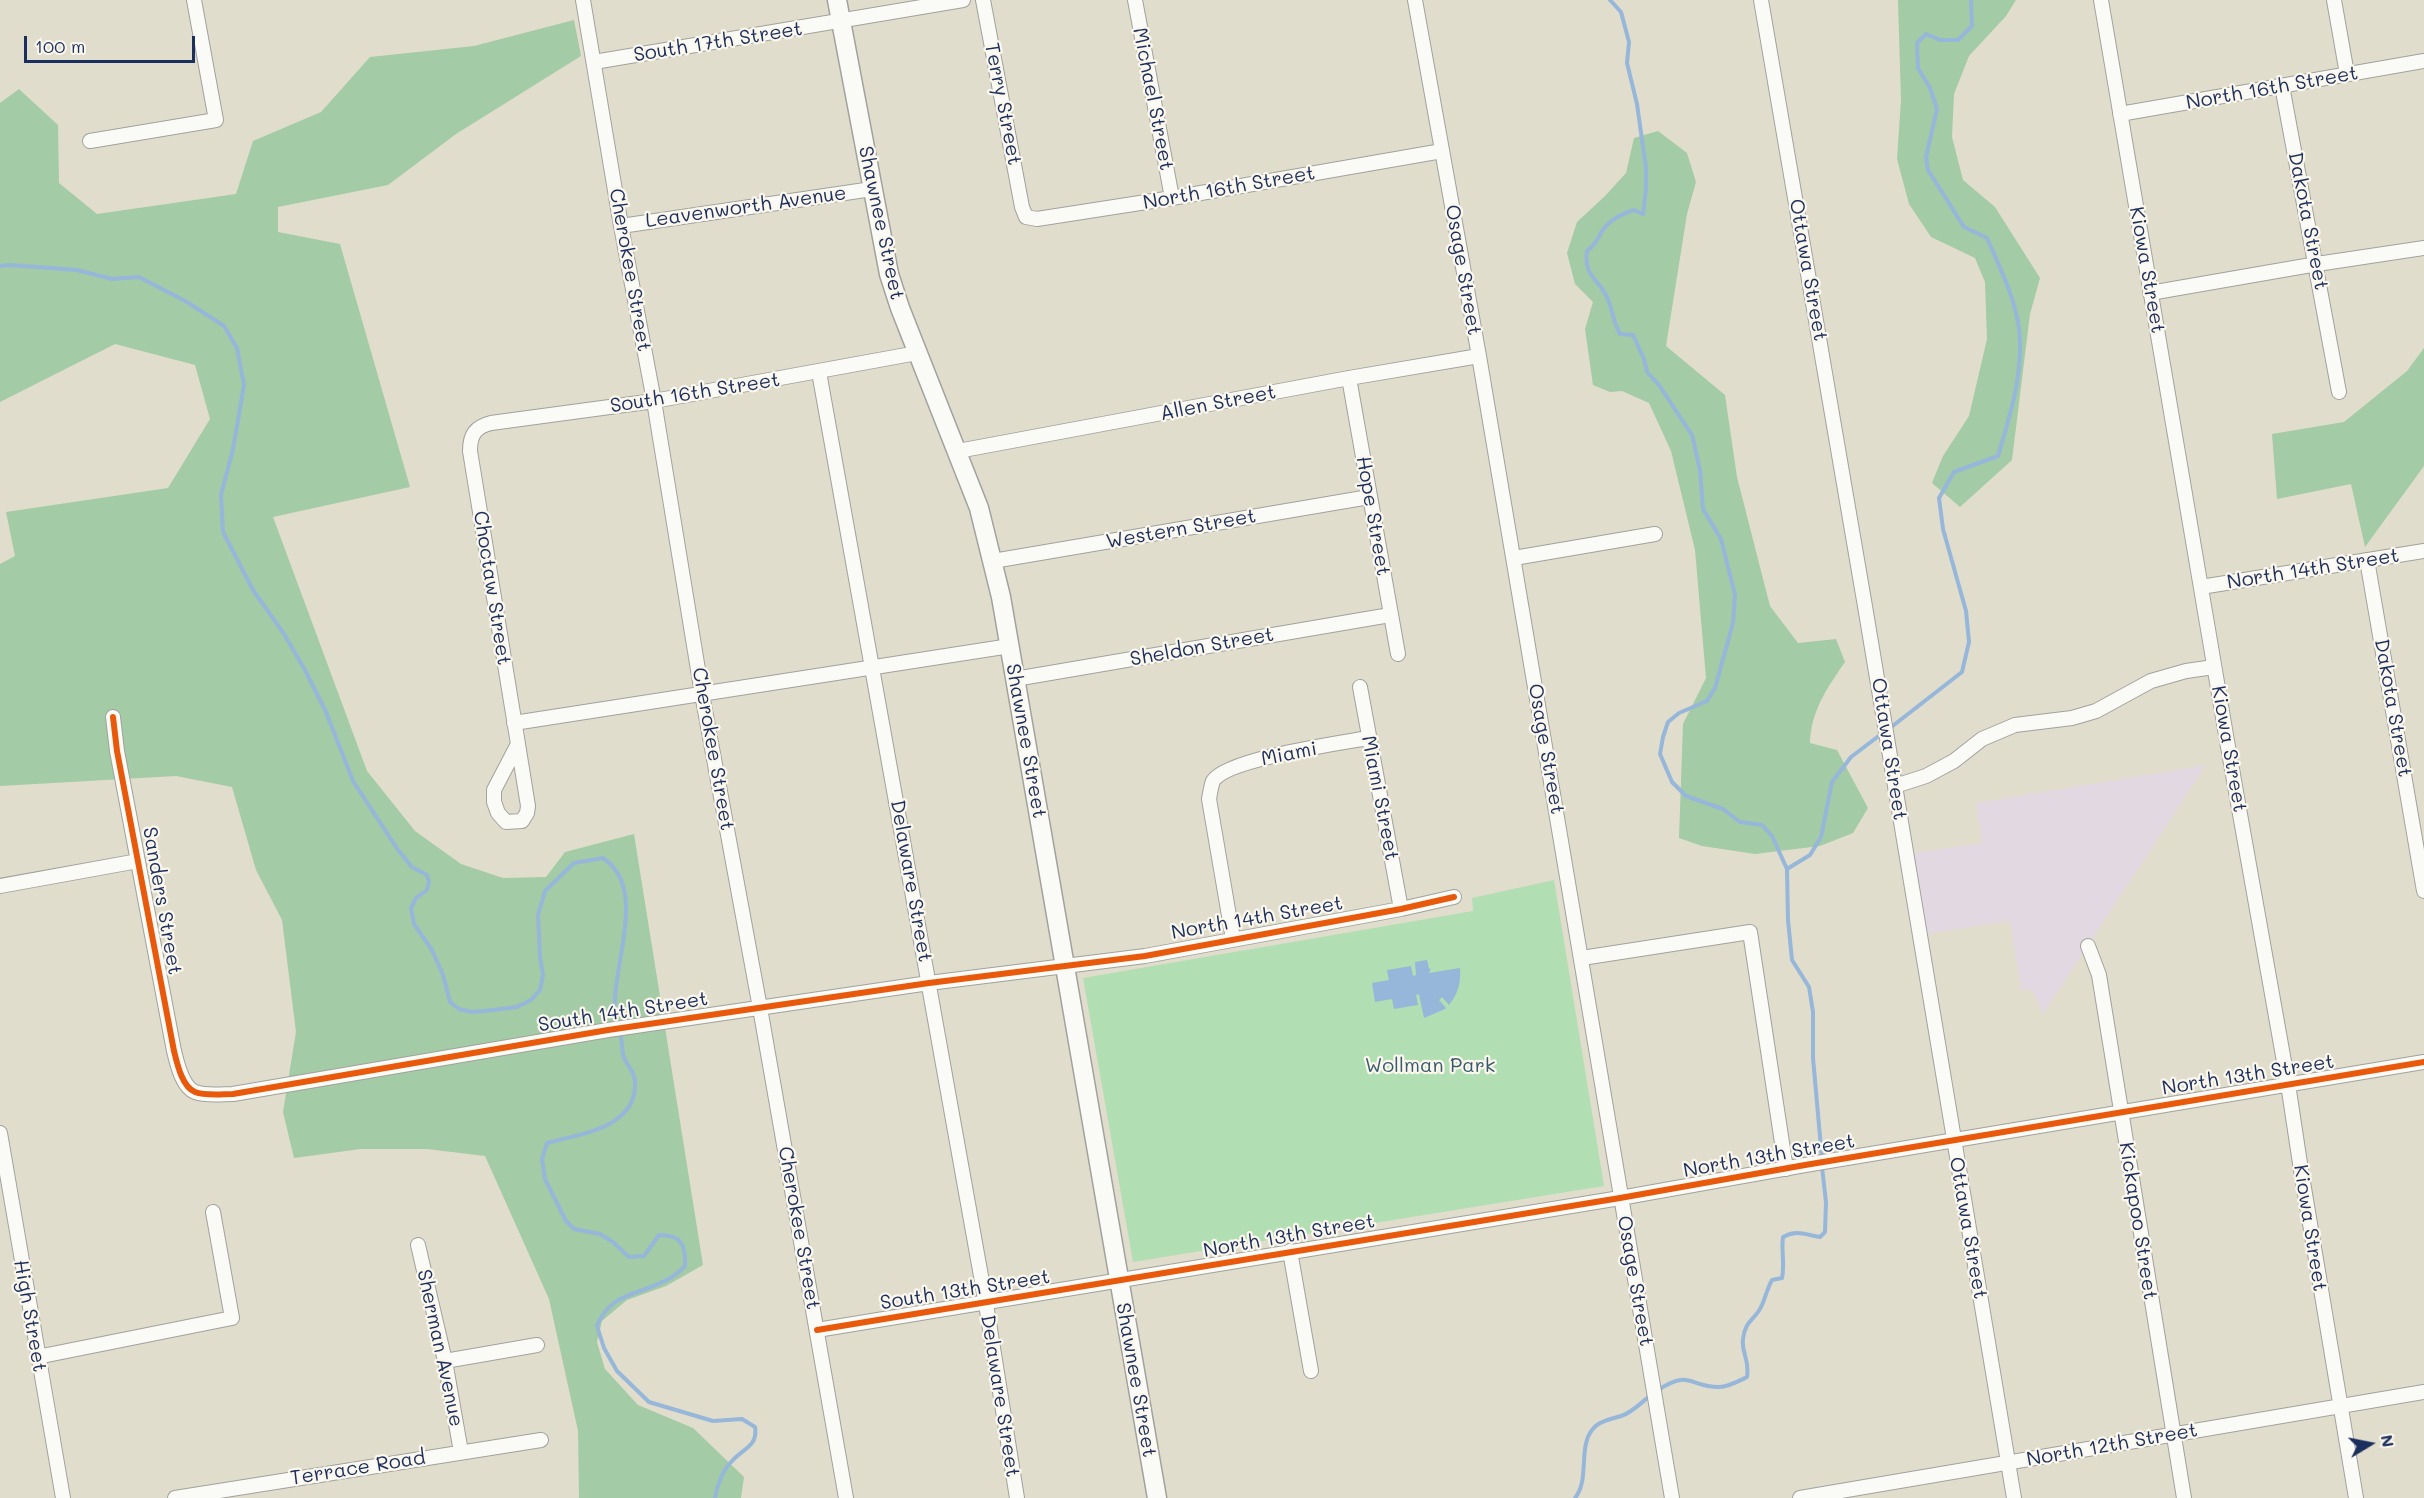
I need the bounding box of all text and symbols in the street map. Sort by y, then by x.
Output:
street label: South 17th Street [632,17,804,67]
scale bar [27,24,198,62]
street label: Michael Street [1127,26,1179,172]
text: 100 m [35,34,85,58]
street label: Terry Street [979,41,1027,167]
street label: North 16th Street [2184,61,2360,115]
street label: Shawnee Street [853,144,909,302]
street label: Dakota Street [2283,150,2333,292]
street label: North 16th Street [1141,161,1317,215]
street label: Leavenworth Avenue [644,181,848,233]
street label: Cherokee Street [604,187,656,353]
street label: Ottawa Street [1784,197,1832,343]
street label: Osage Street [1440,203,1486,337]
street label: Kiowa Street [2124,205,2170,335]
street label: South 16th Street [608,368,782,418]
street label: Allen Street [1158,380,1278,426]
street label: Hope Street [1351,454,1395,578]
street label: Western Street [1104,504,1258,554]
street label: Choctaw Street [468,509,516,667]
street label: North 14th Street [2225,544,2401,594]
street label: Sheldon Street [1128,623,1276,671]
street label: Dakota Street [2369,637,2417,779]
street label: Shawnee Street [1001,662,1051,820]
street label: Cherokee Street [687,666,739,832]
street label: Ottawa Street [1866,676,1912,822]
street label: Osage Street [1523,682,1569,816]
street label: Kiowa Street [2206,684,2252,814]
street label: Miami Street [1356,734,1404,862]
street label: Miami [1259,737,1319,771]
street label: Delaware Street [885,798,937,964]
street label: Sanders Street [137,825,187,977]
street label: North 14th Street [1169,891,1345,945]
street label: South 14th Street [536,987,710,1037]
street label: North 13th Street [2160,1050,2336,1100]
park label: Wollman Park [1365,1054,1495,1078]
street label: North 13th Street [1681,1129,1857,1183]
street label: Kickapoo Street [2114,1140,2162,1302]
street label: Cherokee Street [773,1145,825,1311]
street label: Ottawa Street [1944,1155,1992,1301]
street label: Kiowa Street [2288,1163,2332,1293]
street label: North 13th Street [1201,1209,1377,1263]
street label: Osage Street [1612,1214,1658,1348]
street label: High Street [8,1258,52,1374]
street label: South 13th Street [879,1265,1051,1315]
street label: Sherman Avenue [412,1267,468,1429]
street label: Shawnee Street [1111,1301,1161,1459]
street label: Delaware Street [975,1313,1025,1479]
north arrow [2340,1414,2400,1474]
street label: North 12th Street [2025,1418,2199,1472]
text: N [2377,1433,2400,1449]
street label: Terrace Road [289,1445,427,1491]

